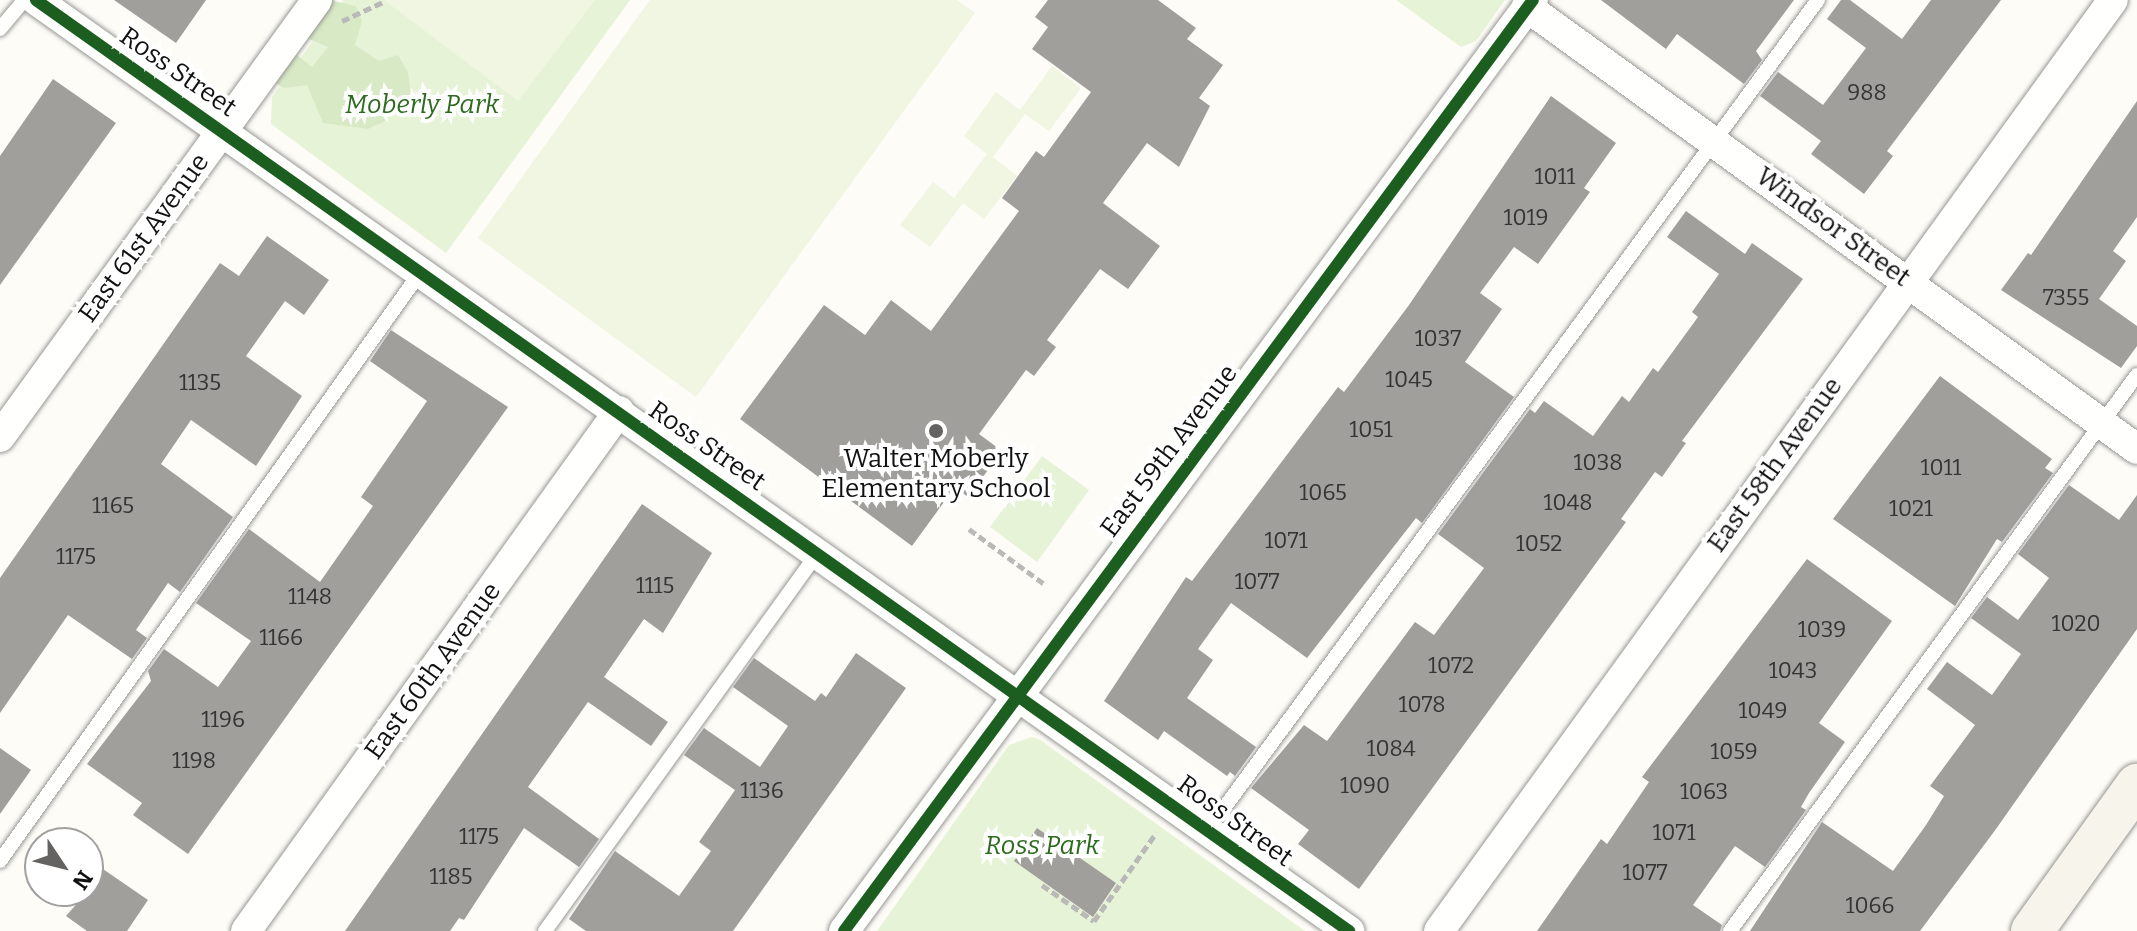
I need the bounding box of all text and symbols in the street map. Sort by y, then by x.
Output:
street label: Ross Street [114,21,242,123]
house number: 988 [1847,80,1887,106]
park label: Moberly Park [345,89,499,121]
street label: East 61st Avenue [72,148,216,328]
street label: Windsor Street [1750,161,1916,293]
house number: 1011 [1535,164,1575,190]
house number: 1019 [1504,205,1548,231]
house number: 7355 [2043,285,2089,311]
house number: 1037 [1415,326,1461,352]
street label: East 59th Avenue [1094,359,1244,543]
house number: 1045 [1385,367,1433,393]
house number: 1135 [179,370,221,396]
street label: East 58th Avenue [1701,372,1849,558]
street label: Ross Street [643,395,771,497]
house number: 1051 [1349,417,1393,443]
marker: Walter Moberly Elementary School [927,422,945,440]
place label: Walter Moberly Elementary School [821,443,1051,504]
house number: 1038 [1574,450,1622,476]
house number: 1011 [1921,455,1961,481]
house number: 1065 [1299,480,1347,506]
house number: 1048 [1543,490,1593,516]
house number: 1165 [92,493,134,519]
house number: 1021 [1889,496,1933,522]
house number: 1071 [1264,528,1308,554]
house number: 1052 [1516,531,1562,557]
house number: 1175 [56,544,96,570]
house number: 1077 [1234,569,1280,595]
house number: 1115 [636,573,674,599]
street label: East 60th Avenue [358,577,508,765]
house number: 1148 [288,584,332,610]
house number: 1020 [2051,611,2101,637]
house number: 1039 [1798,617,1846,643]
house number: 1166 [259,625,303,651]
house number: 1072 [1428,653,1474,679]
house number: 1043 [1769,658,1817,684]
house number: 1078 [1399,692,1445,718]
house number: 1049 [1739,698,1787,724]
house number: 1196 [201,707,245,733]
house number: 1084 [1366,736,1416,762]
house number: 1059 [1710,739,1758,765]
house number: 1198 [172,748,216,774]
street label: Ross Street [1171,769,1299,873]
house number: 1090 [1340,773,1390,799]
house number: 1136 [740,778,784,804]
house number: 1063 [1680,779,1728,805]
house number: 1071 [1652,820,1696,846]
house number: 1175 [459,824,499,850]
north arrow [24,827,104,907]
park label: Ross Park [985,830,1099,862]
house number: 1077 [1622,860,1668,886]
house number: 1185 [430,864,472,890]
text: N [67,865,98,895]
house number: 1066 [1846,893,1894,919]

